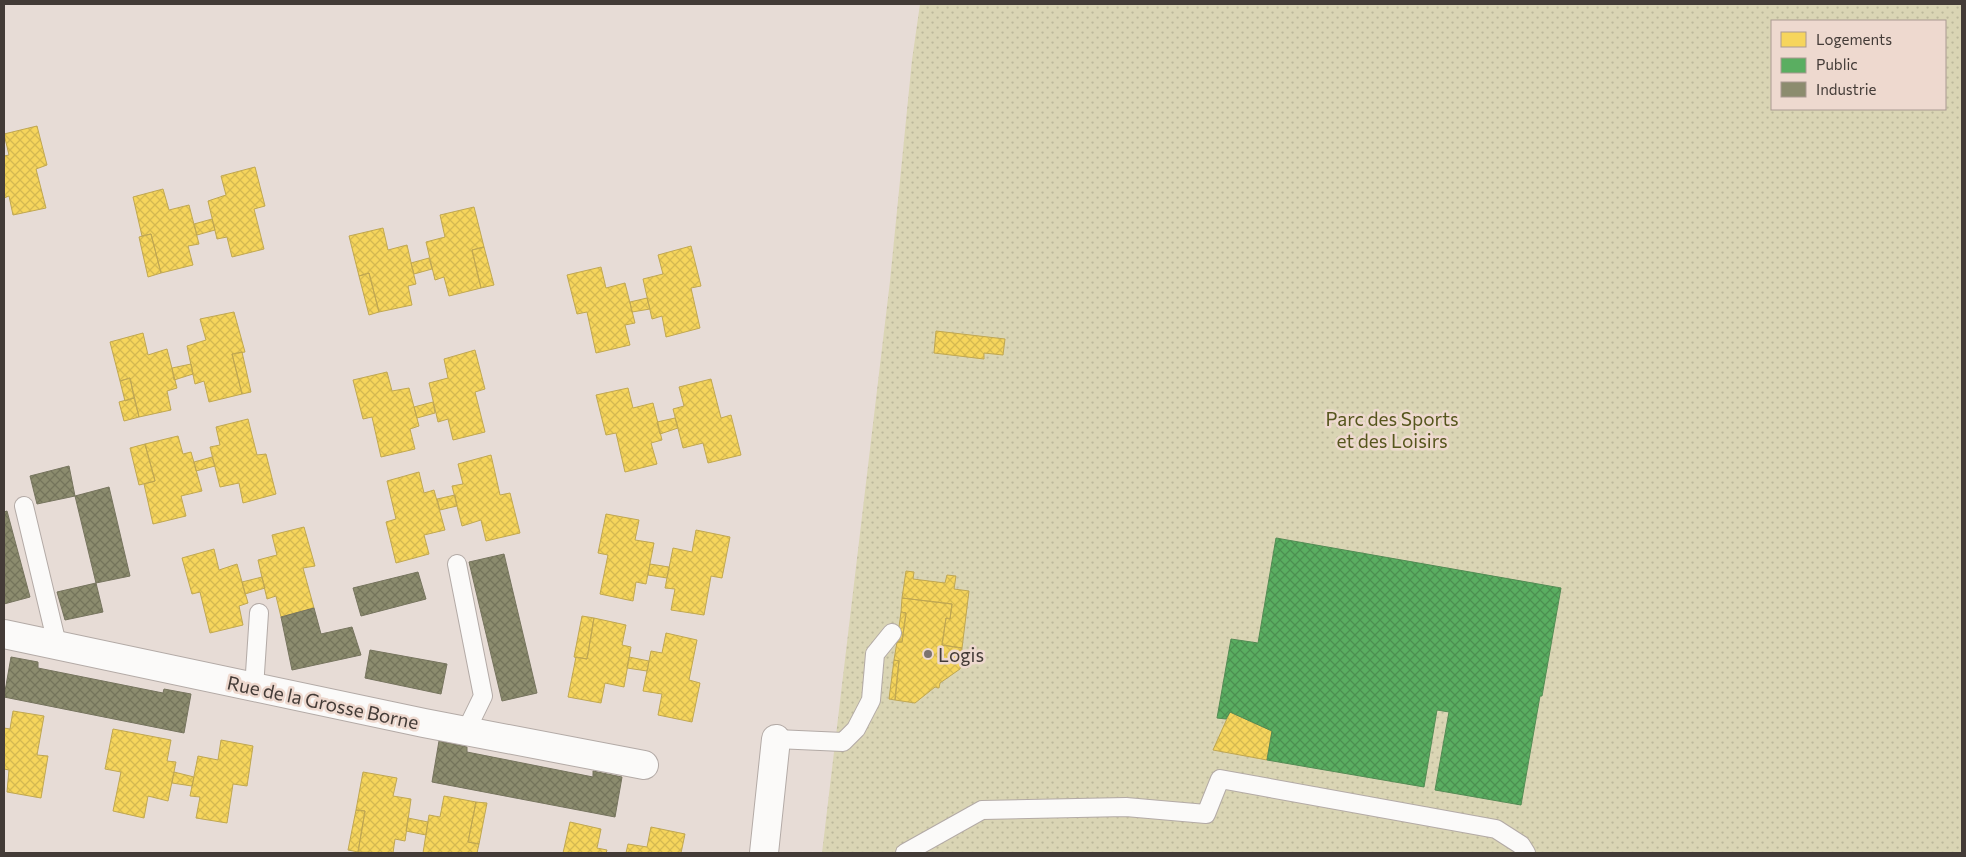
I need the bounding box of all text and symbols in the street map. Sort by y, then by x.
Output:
legend [1771,20,1946,110]
text: Logements [1816,30,1892,48]
text: Public [1816,55,1858,73]
text: Industrie [1816,80,1877,98]
park label: Parc des Sports et des Loisirs [1325,407,1459,452]
place label: Logis [938,643,984,666]
marker: Logis [922,648,934,660]
street label: Rue de la Grosse Borne [225,670,421,734]

